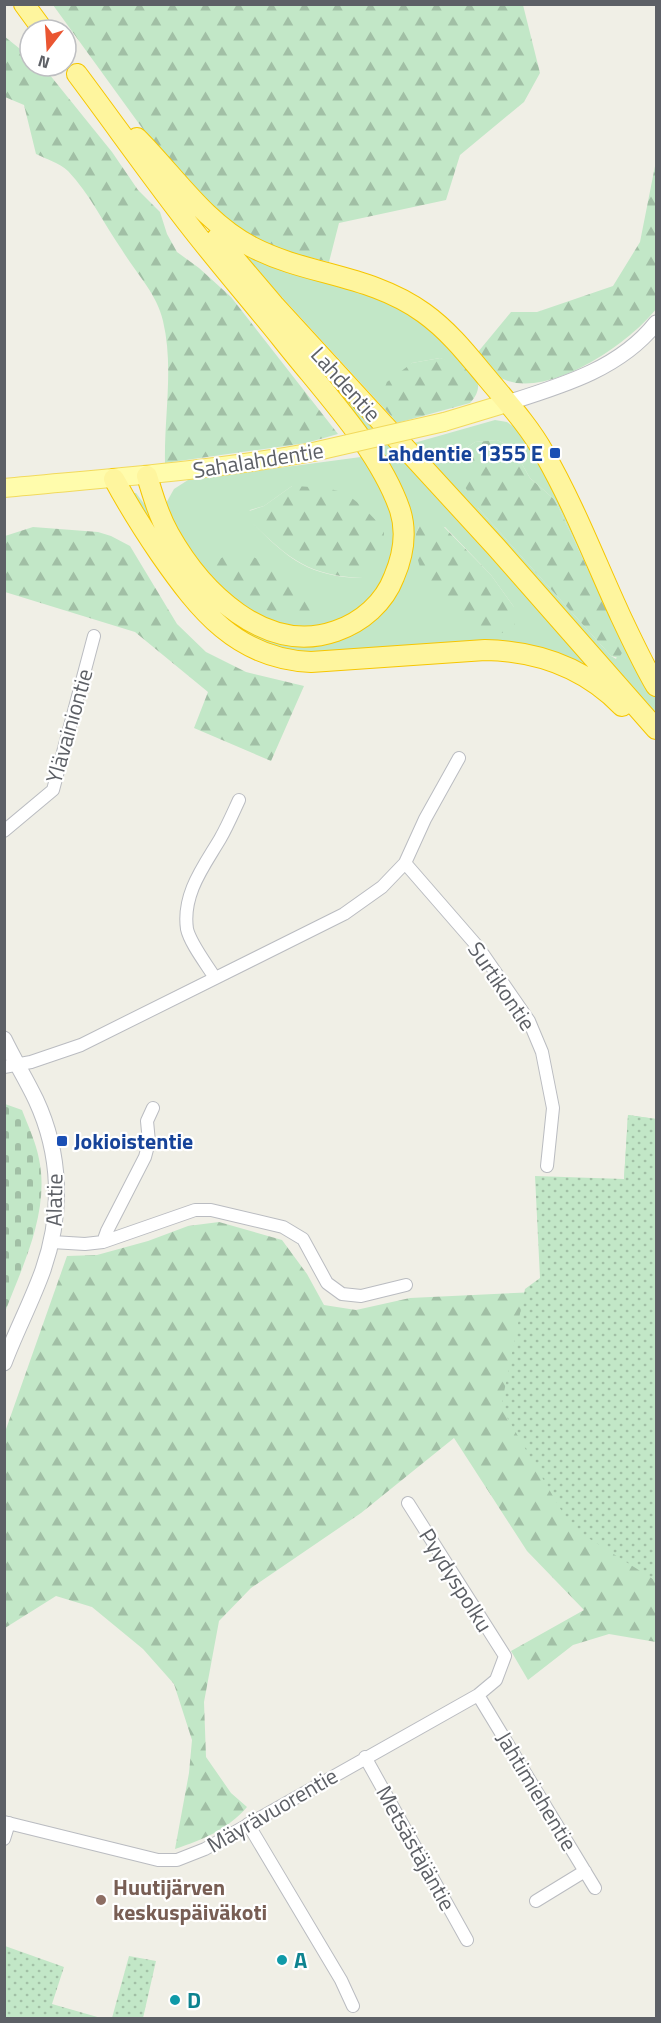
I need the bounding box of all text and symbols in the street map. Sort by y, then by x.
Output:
north arrow [18,18,78,78]
text: N [35,49,52,75]
street label: Lahdentie [303,339,389,429]
street label: Sahalahdentie [190,433,326,487]
place label: Lahdentie 1355 E [378,436,543,470]
marker: Lahdentie 1355 E [548,446,562,460]
street label: Ylävainiontie [36,665,102,787]
street label: Surtikontie [460,935,544,1037]
place label: Jokioistentie [74,1124,193,1158]
marker: Jokioistentie [55,1134,69,1148]
street label: Alatie [37,1173,71,1227]
street label: Pyydyspolku [411,1521,501,1639]
street label: Jahtimiehentie [488,1725,586,1857]
street label: Mäyrävuorentie [200,1759,344,1861]
street label: Metsästäjäntie [368,1779,464,1917]
place label: Huutijärven keskuspäiväkoti [113,1870,267,1929]
marker: Huutijärven keskuspäiväkoti [94,1893,108,1907]
place label: A [294,1943,307,1977]
marker: A [275,1953,289,1967]
place label: D [187,1983,201,2017]
marker: D [168,1993,182,2007]

